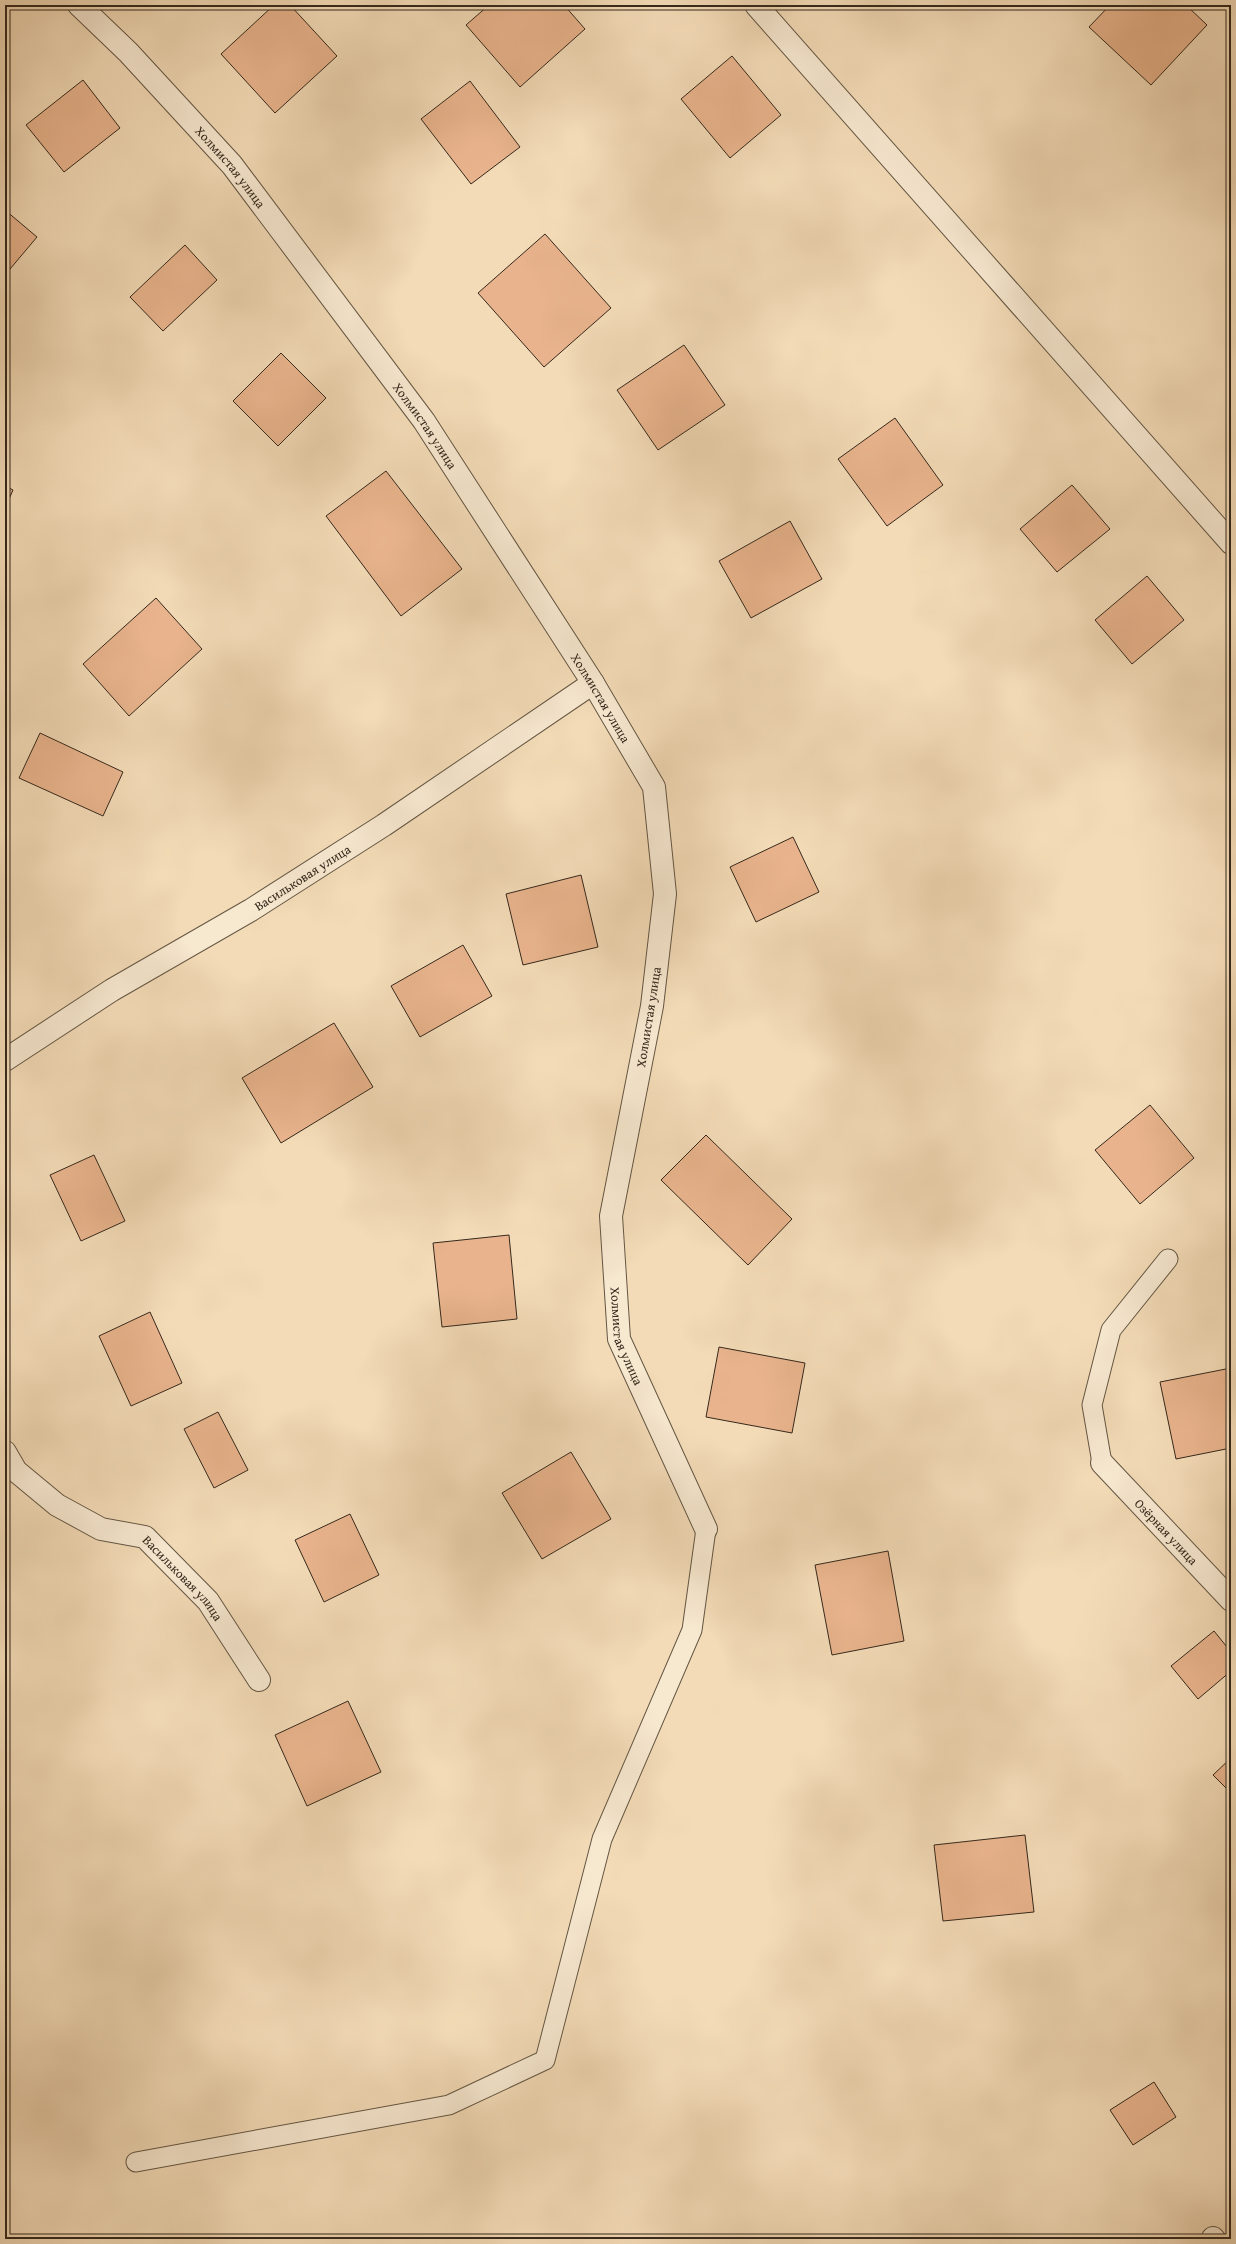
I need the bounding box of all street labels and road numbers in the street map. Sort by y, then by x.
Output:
street label: Холмистая улица [191,122,271,213]
street label: Холмистая улица [388,379,462,474]
street label: Холмистая улица [566,649,635,747]
street label: Васильковая улица [251,839,355,916]
street label: Холмистая улица [631,965,666,1069]
street label: Холмистая улица [606,1286,648,1389]
street label: Озёрная улица [1130,1494,1203,1570]
street label: Васильковая улица [138,1531,228,1625]

